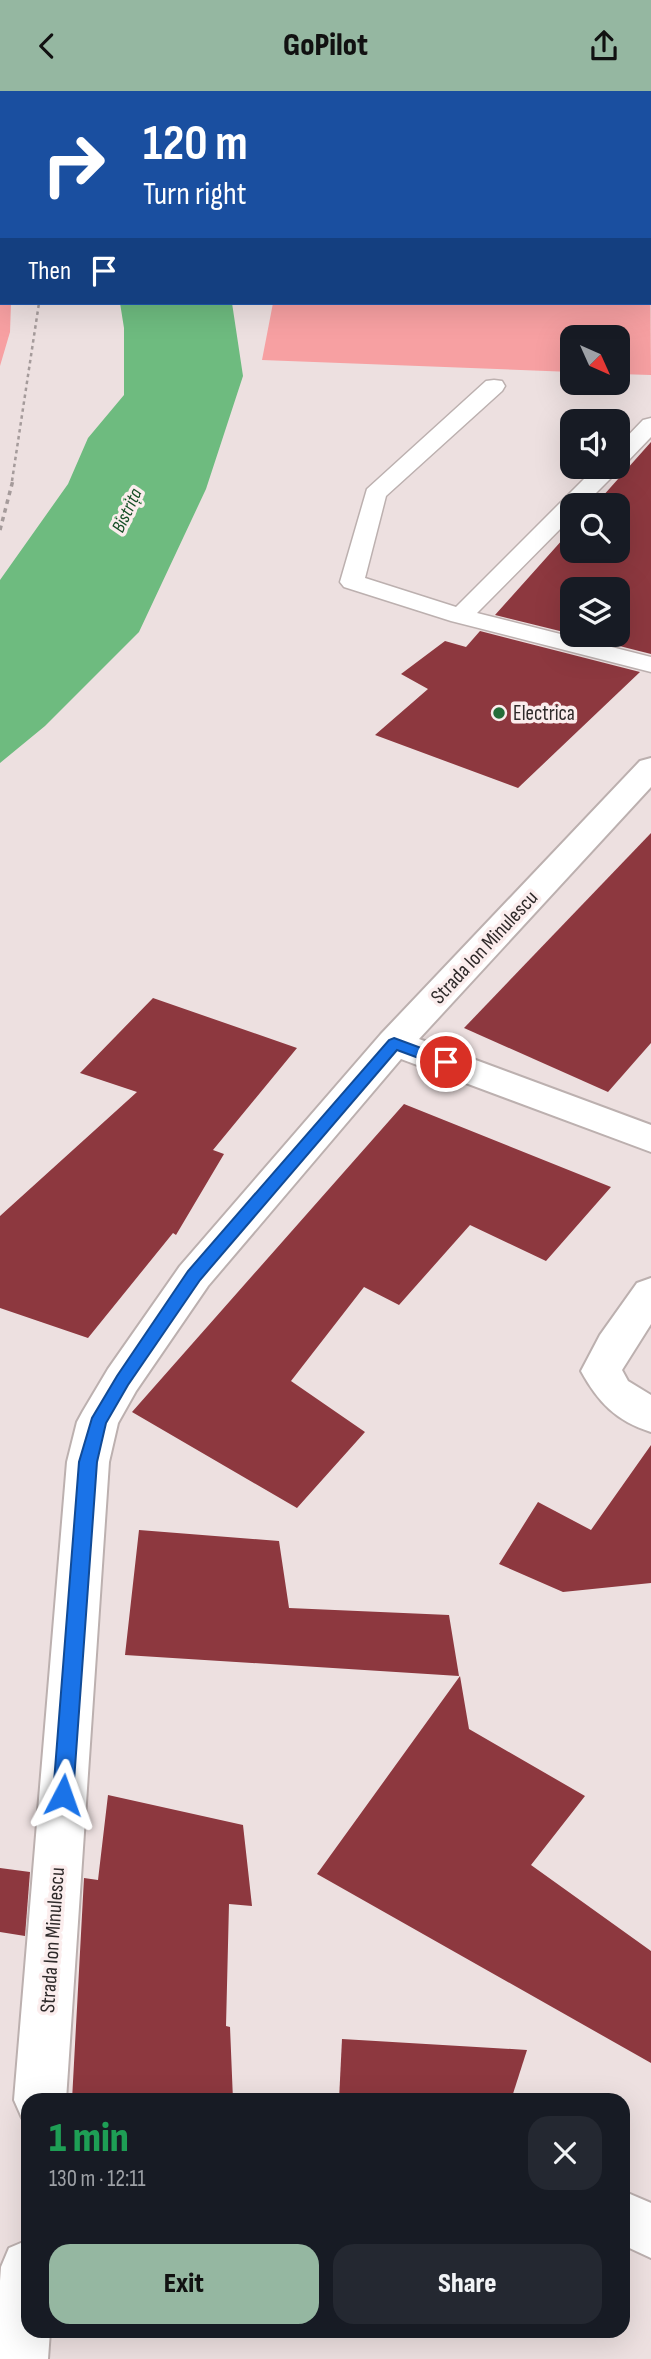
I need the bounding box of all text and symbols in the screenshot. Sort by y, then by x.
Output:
text: GoPilot [283,26,368,65]
icon: back [28,27,66,65]
icon: share [585,27,623,65]
text: 120 m [143,115,248,174]
icon: right [28,119,119,210]
text: Turn right [143,175,247,214]
icon: arrive [85,252,123,290]
text: Then [28,256,71,287]
north arrow [560,325,630,395]
map controls [560,325,630,647]
button: sound [560,409,630,479]
water label: Bistrița [107,485,148,536]
button: search [560,493,630,563]
button: layers [560,577,630,647]
place label: Electrica [513,701,575,726]
marker: Electrica [491,705,507,721]
street label: Strada Ion Minulescu [425,885,543,1009]
pin [416,1032,476,1092]
icon: arrive [427,1043,465,1081]
position arrow [26,1758,100,1832]
street label: Strada Ion Minulescu [35,1866,70,2014]
text: 1 min [49,2113,129,2164]
button: close [528,2116,602,2190]
text: 130 m · 12:11 [49,2165,146,2193]
button: Exit [49,2244,319,2324]
button: Share [333,2244,602,2324]

